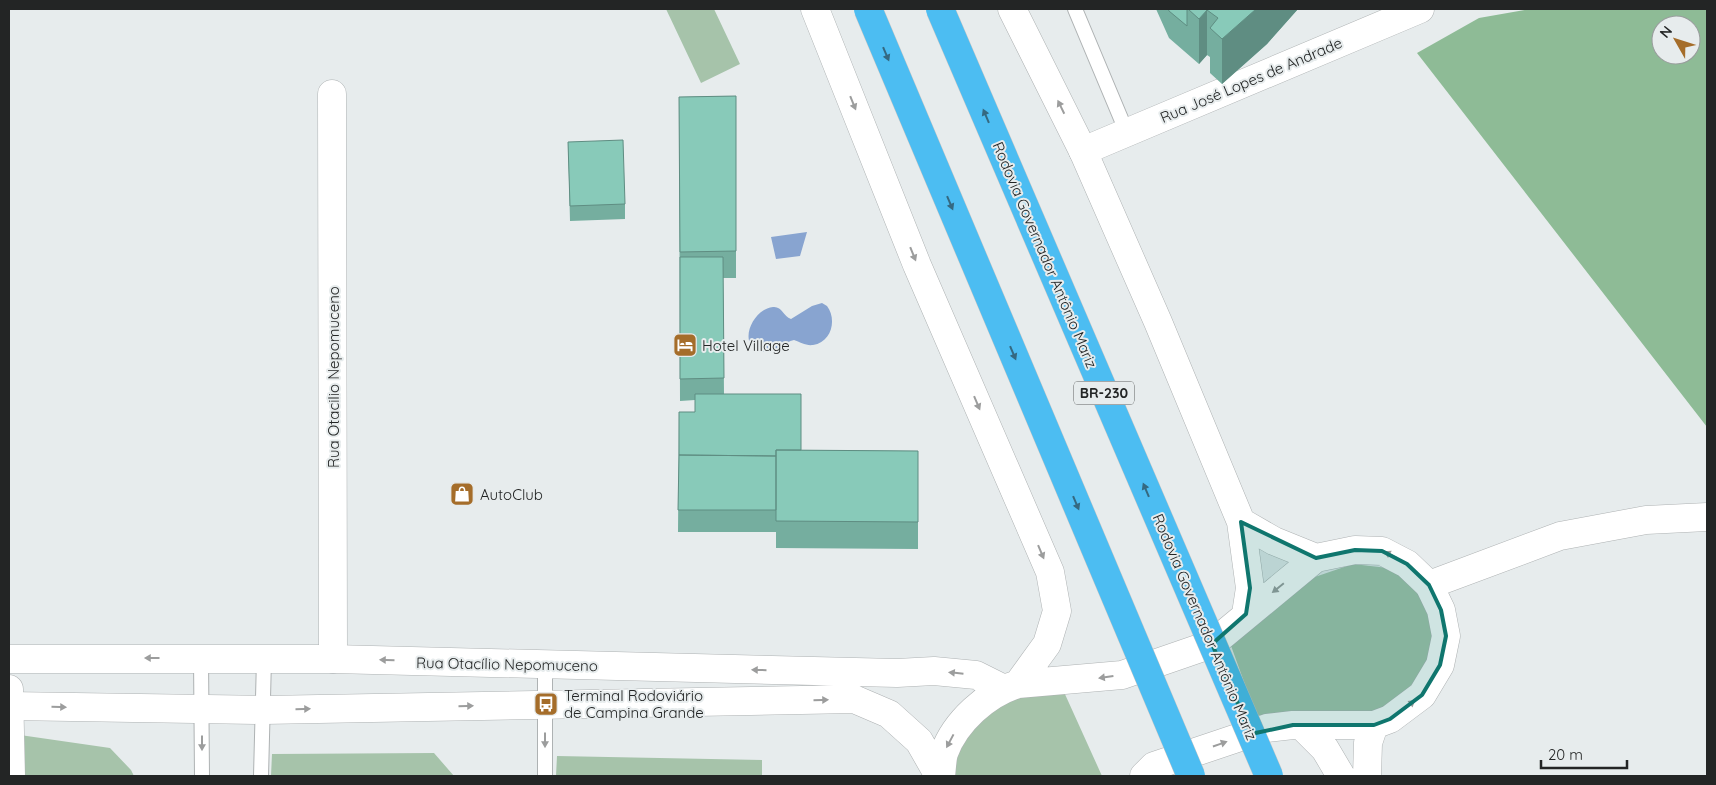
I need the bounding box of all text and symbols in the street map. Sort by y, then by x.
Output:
north arrow [1651,15,1701,65]
text: N [1656,22,1676,41]
street label: Rua José Lopes de Andrade [1157,33,1345,127]
one-way arrow [883,47,891,61]
one-way arrow [849,96,857,110]
one-way arrow [1057,100,1065,115]
one-way arrow [981,109,989,123]
street label: Rodovia Governador Antônio Mariz [989,139,1101,371]
one-way arrow [946,196,954,210]
one-way arrow [909,247,917,261]
street label: Rua Otacilio Nepomuceno [324,286,343,468]
hotel icon: Hotel Village [672,332,698,358]
place label: Hotel Village [702,336,790,355]
one-way arrow [1009,346,1017,361]
road number: BR-230 [1074,382,1134,404]
one-way arrow [973,396,981,410]
shop icon: AutoClub [449,481,475,507]
one-way arrow [1142,483,1150,497]
place label: AutoClub [480,485,543,504]
one-way arrow [1073,496,1081,510]
street label: Rodovia Governador Antônio Mariz [1149,511,1261,743]
one-way arrow [1037,545,1045,560]
one-way arrow [1384,551,1398,559]
one-way arrow [1272,583,1285,594]
street label: Rua Otacílio Nepomuceno [416,653,598,675]
one-way arrow [144,654,160,662]
one-way arrow [378,656,394,664]
one-way arrow [751,666,767,674]
one-way arrow [948,669,964,677]
one-way arrow [1098,674,1114,682]
place label: Terminal Rodoviário de Campina Grande [564,686,704,722]
bus stop icon: Terminal Rodoviário de Campina Grande [533,691,559,717]
one-way arrow [813,696,829,704]
one-way arrow [1402,700,1416,710]
one-way arrow [458,701,474,709]
one-way arrow [51,703,67,711]
one-way arrow [295,705,311,713]
one-way arrow [541,732,549,748]
one-way arrow [946,734,955,748]
one-way arrow [198,735,206,751]
scale bar [1541,738,1627,770]
one-way arrow [1213,740,1228,748]
text: 20 m [1548,745,1583,764]

